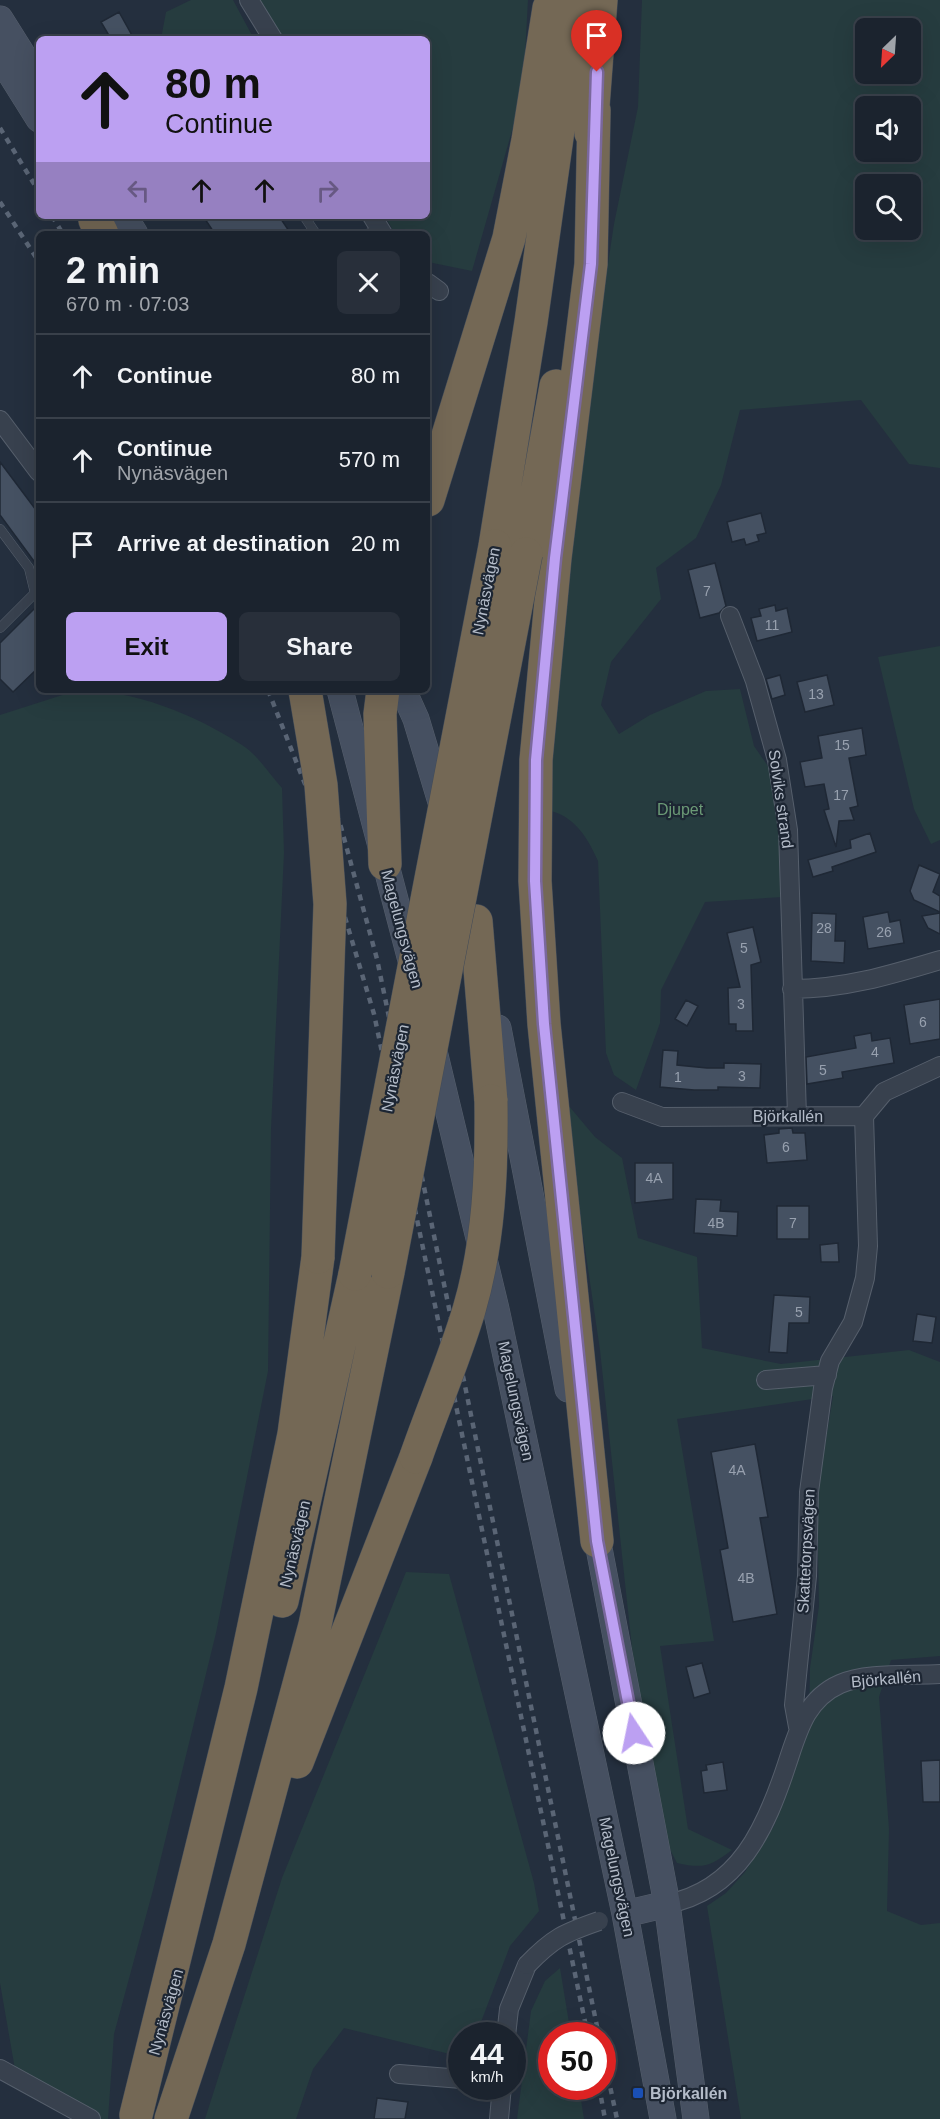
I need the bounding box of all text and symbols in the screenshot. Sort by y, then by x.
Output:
pin [571,10,622,72]
north arrow [855,18,921,84]
map controls [855,18,921,240]
icon: arrive [580,19,613,52]
icon: ahead [66,60,144,138]
text: 80 m [165,60,261,107]
button: sound [855,96,921,162]
text: Continue [165,109,273,139]
icon: left [122,174,155,207]
icon: ahead [185,174,218,207]
icon: ahead [248,174,281,207]
icon: right [311,174,344,207]
button: search [855,174,921,240]
text: 2 min [66,250,160,291]
button: close [337,251,400,314]
text: 670 m · 07:03 [66,293,189,315]
icon: ahead [66,360,99,393]
text: Continue [117,363,212,388]
text: 80 m [351,363,400,388]
text: Continue [117,436,212,461]
icon: ahead [66,444,99,477]
text: 570 m [339,447,400,472]
text: Nynäsvägen [117,462,228,484]
icon: arrive [66,528,99,561]
text: Arrive at destination [117,531,330,556]
text: 20 m [351,531,400,556]
street label: Nynäsvägen [469,546,503,636]
house number: 7 [703,583,711,599]
button: Exit [66,612,227,681]
button: Share [239,612,400,681]
house number: 11 [765,617,779,633]
house number: 13 [808,686,824,702]
house number: 15 [834,737,850,753]
street label: Solviks strand [766,749,796,849]
house number: 17 [833,787,849,803]
park label: Djupet [657,801,704,818]
street label: Magelungsvägen [378,868,426,990]
house number: 28 [816,920,832,936]
house number: 26 [876,924,892,940]
house number: 5 [740,940,748,956]
house number: 3 [737,996,745,1012]
house number: 6 [919,1014,927,1030]
street label: Nynäsvägen [378,1023,412,1113]
house number: 4 [871,1044,879,1060]
house number: 5 [819,1062,827,1078]
house number: 3 [738,1068,746,1084]
house number: 1 [674,1069,682,1085]
street label: Björkallén [753,1108,823,1125]
house number: 6 [782,1139,790,1155]
house number: 4A [645,1170,663,1186]
house number: 4B [707,1215,725,1231]
house number: 7 [789,1215,797,1231]
house number: 5 [795,1304,803,1320]
street label: Magelungsvägen [495,1340,537,1462]
house number: 4A [728,1462,746,1478]
street label: Skattetorpsvägen [794,1488,818,1614]
street label: Nynäsvägen [277,1499,313,1589]
house number: 4B [737,1570,755,1586]
street label: Björkallén [850,1667,922,1691]
position arrow [602,1701,666,1765]
street label: Magelungsvägen [596,1816,638,1938]
street label: Nynäsvägen [146,1967,186,2057]
speed limit sign: 50 [538,2022,616,2100]
text: 44 [470,2037,504,2070]
text: km/h [471,2068,503,2085]
place label: Björkallén [650,2085,727,2102]
marker: Björkallén [631,2086,645,2100]

